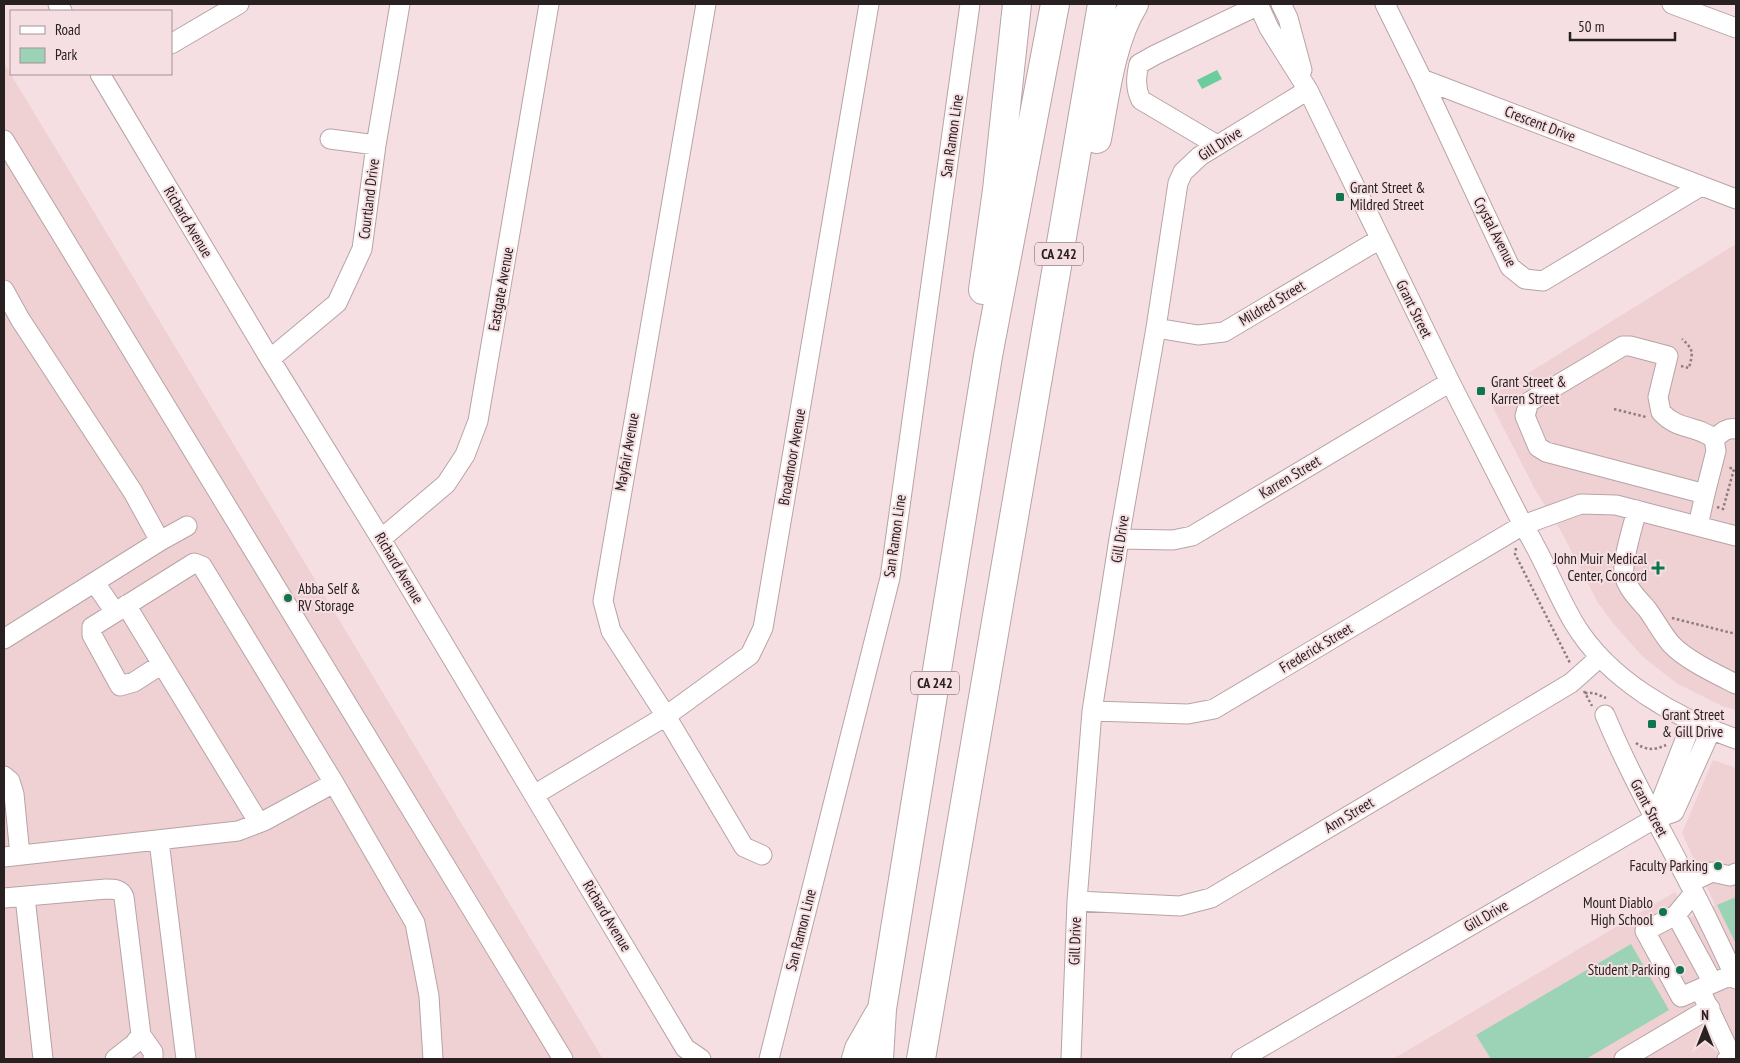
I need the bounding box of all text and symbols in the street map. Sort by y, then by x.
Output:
legend [10,10,172,75]
scale bar [1570,10,1675,42]
text: 50 m [1578,17,1604,36]
text: Road [55,20,81,39]
text: Park [55,45,77,64]
street label: San Ramon Line [936,93,967,179]
street label: Crescent Drive [1502,101,1578,146]
street label: Gill Drive [1194,123,1245,165]
street label: Courtland Drive [354,158,383,240]
place label: Grant Street & Mildred Street [1350,178,1425,214]
street label: Richard Avenue [160,183,217,261]
marker: Grant Street & Mildred Street [1334,191,1346,203]
street label: Crystal Avenue [1470,194,1521,270]
road number: CA 242 [1035,242,1083,266]
street label: Eastgate Avenue [484,245,517,332]
street label: Mildred Street [1235,275,1308,330]
street label: Grant Street [1392,277,1437,341]
place label: Grant Street & Karren Street [1491,372,1566,408]
marker: Grant Street & Karren Street [1475,385,1487,397]
street label: Broadmoor Avenue [774,407,809,507]
street label: Mayfair Avenue [610,411,643,493]
street label: Karren Street [1256,451,1324,502]
street label: San Ramon Line [879,493,910,579]
street label: Gill Drive [1106,514,1133,564]
street label: Richard Avenue [371,529,428,607]
place label: John Muir Medical Center, Concord [1553,549,1648,585]
marker: John Muir Medical Center, Concord [1651,561,1665,575]
place label: Abba Self & RV Storage [298,579,360,615]
marker: Abba Self & RV Storage [282,592,294,604]
street label: Frederick Street [1276,618,1356,677]
road number: CA 242 [911,671,959,694]
place label: Grant Street & Gill Drive [1662,705,1724,741]
marker: Grant Street & Gill Drive [1646,718,1658,730]
street label: Grant Street [1626,776,1672,840]
street label: Ann Street [1320,792,1377,837]
place label: Faculty Parking [1629,856,1708,875]
marker: Faculty Parking [1712,860,1724,872]
street label: Richard Avenue [579,877,636,955]
street label: San Ramon Line [781,887,820,973]
place label: Mount Diablo High School [1583,893,1654,929]
street label: Gill Drive [1460,895,1511,936]
marker: Mount Diablo High School [1657,906,1669,918]
street label: Gill Drive [1064,917,1085,965]
place label: Student Parking [1588,960,1670,979]
marker: Student Parking [1674,964,1686,976]
north arrow [1680,1003,1730,1053]
text: N [1701,1006,1709,1024]

